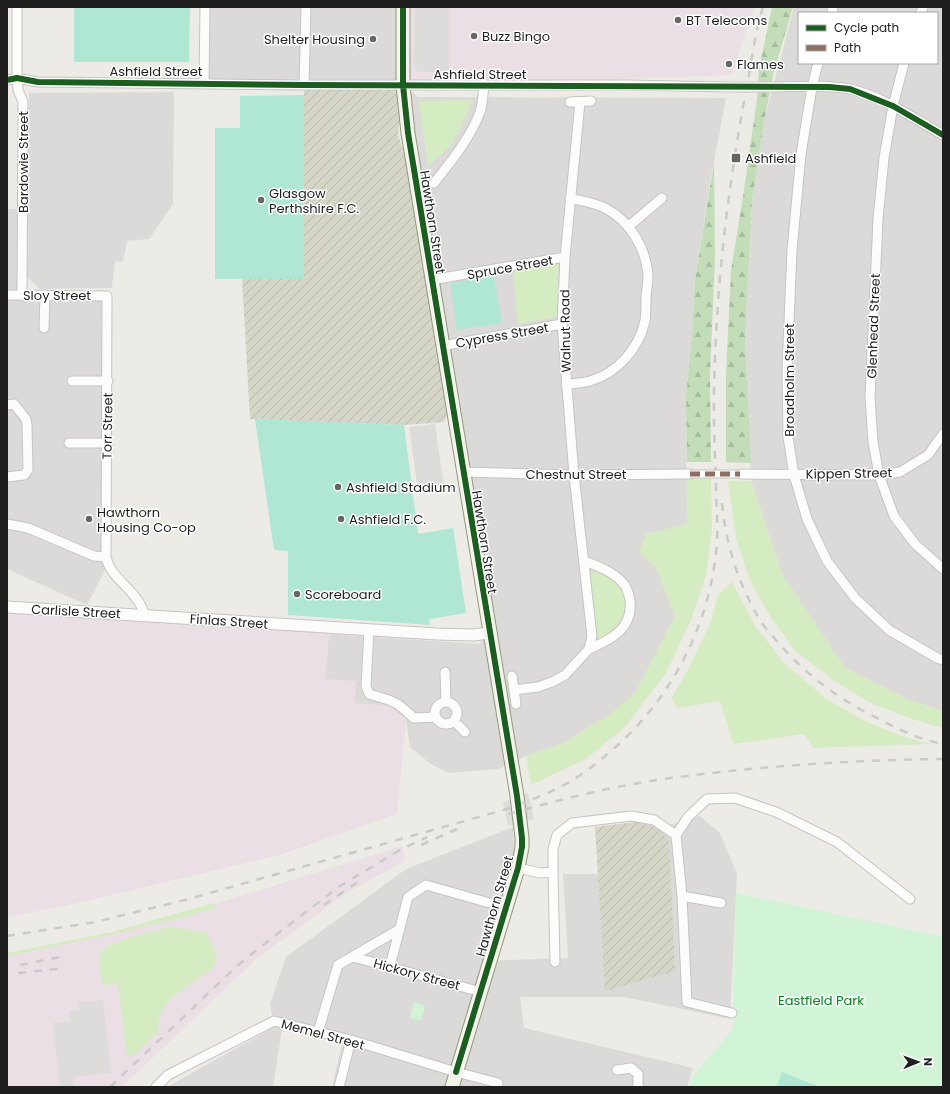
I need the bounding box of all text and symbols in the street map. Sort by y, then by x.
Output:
place label: BT Telecoms [686,11,767,30]
legend [798,12,938,64]
marker: BT Telecoms [673,15,683,25]
text: Cycle path [834,19,899,36]
place label: Buzz Bingo [482,27,550,46]
place label: Shelter Housing [264,30,365,49]
marker: Buzz Bingo [469,31,479,41]
marker: Shelter Housing [368,34,378,44]
text: Path [834,39,861,56]
place label: Flames [737,55,784,74]
marker: Flames [724,59,734,69]
street label: Ashfield Street [110,62,203,81]
street label: Ashfield Street [434,65,527,84]
street label: Bardowie Street [14,111,33,213]
place label: Ashfield [745,149,796,168]
marker: Ashfield [730,152,742,164]
street label: Hawthorn Street [415,169,450,275]
place label: Glasgow Perthshire F.C. [269,184,359,218]
marker: Glasgow Perthshire F.C. [256,195,266,205]
street label: Spruce Street [466,251,555,284]
street label: Glenhead Street [862,273,885,379]
street label: Sloy Street [23,286,91,305]
street label: Walnut Road [555,289,576,373]
street label: Cypress Street [454,318,550,353]
street label: Broadholm Street [780,323,799,437]
street label: Torr Street [97,392,118,459]
street label: Kippen Street [806,463,893,484]
street label: Chestnut Street [526,465,627,484]
place label: Ashfield Stadium [346,478,456,497]
marker: Ashfield Stadium [333,482,343,492]
street label: Hawthorn Street [467,489,502,595]
place label: Hawthorn Housing Co-op [97,503,196,537]
place label: Ashfield F.C. [349,510,426,529]
marker: Hawthorn Housing Co-op [84,514,94,524]
marker: Ashfield F.C. [336,514,346,524]
place label: Scoreboard [305,585,381,604]
marker: Scoreboard [292,589,302,599]
street label: Carlisle Street [31,600,121,623]
street label: Finlas Street [189,609,269,634]
street label: Hawthorn Street [471,853,518,959]
street label: Hickory Street [372,954,462,995]
park label: Eastfield Park [778,991,864,1010]
street label: Memel Street [279,1014,367,1055]
north arrow [898,1042,938,1082]
text: N [920,1058,936,1066]

